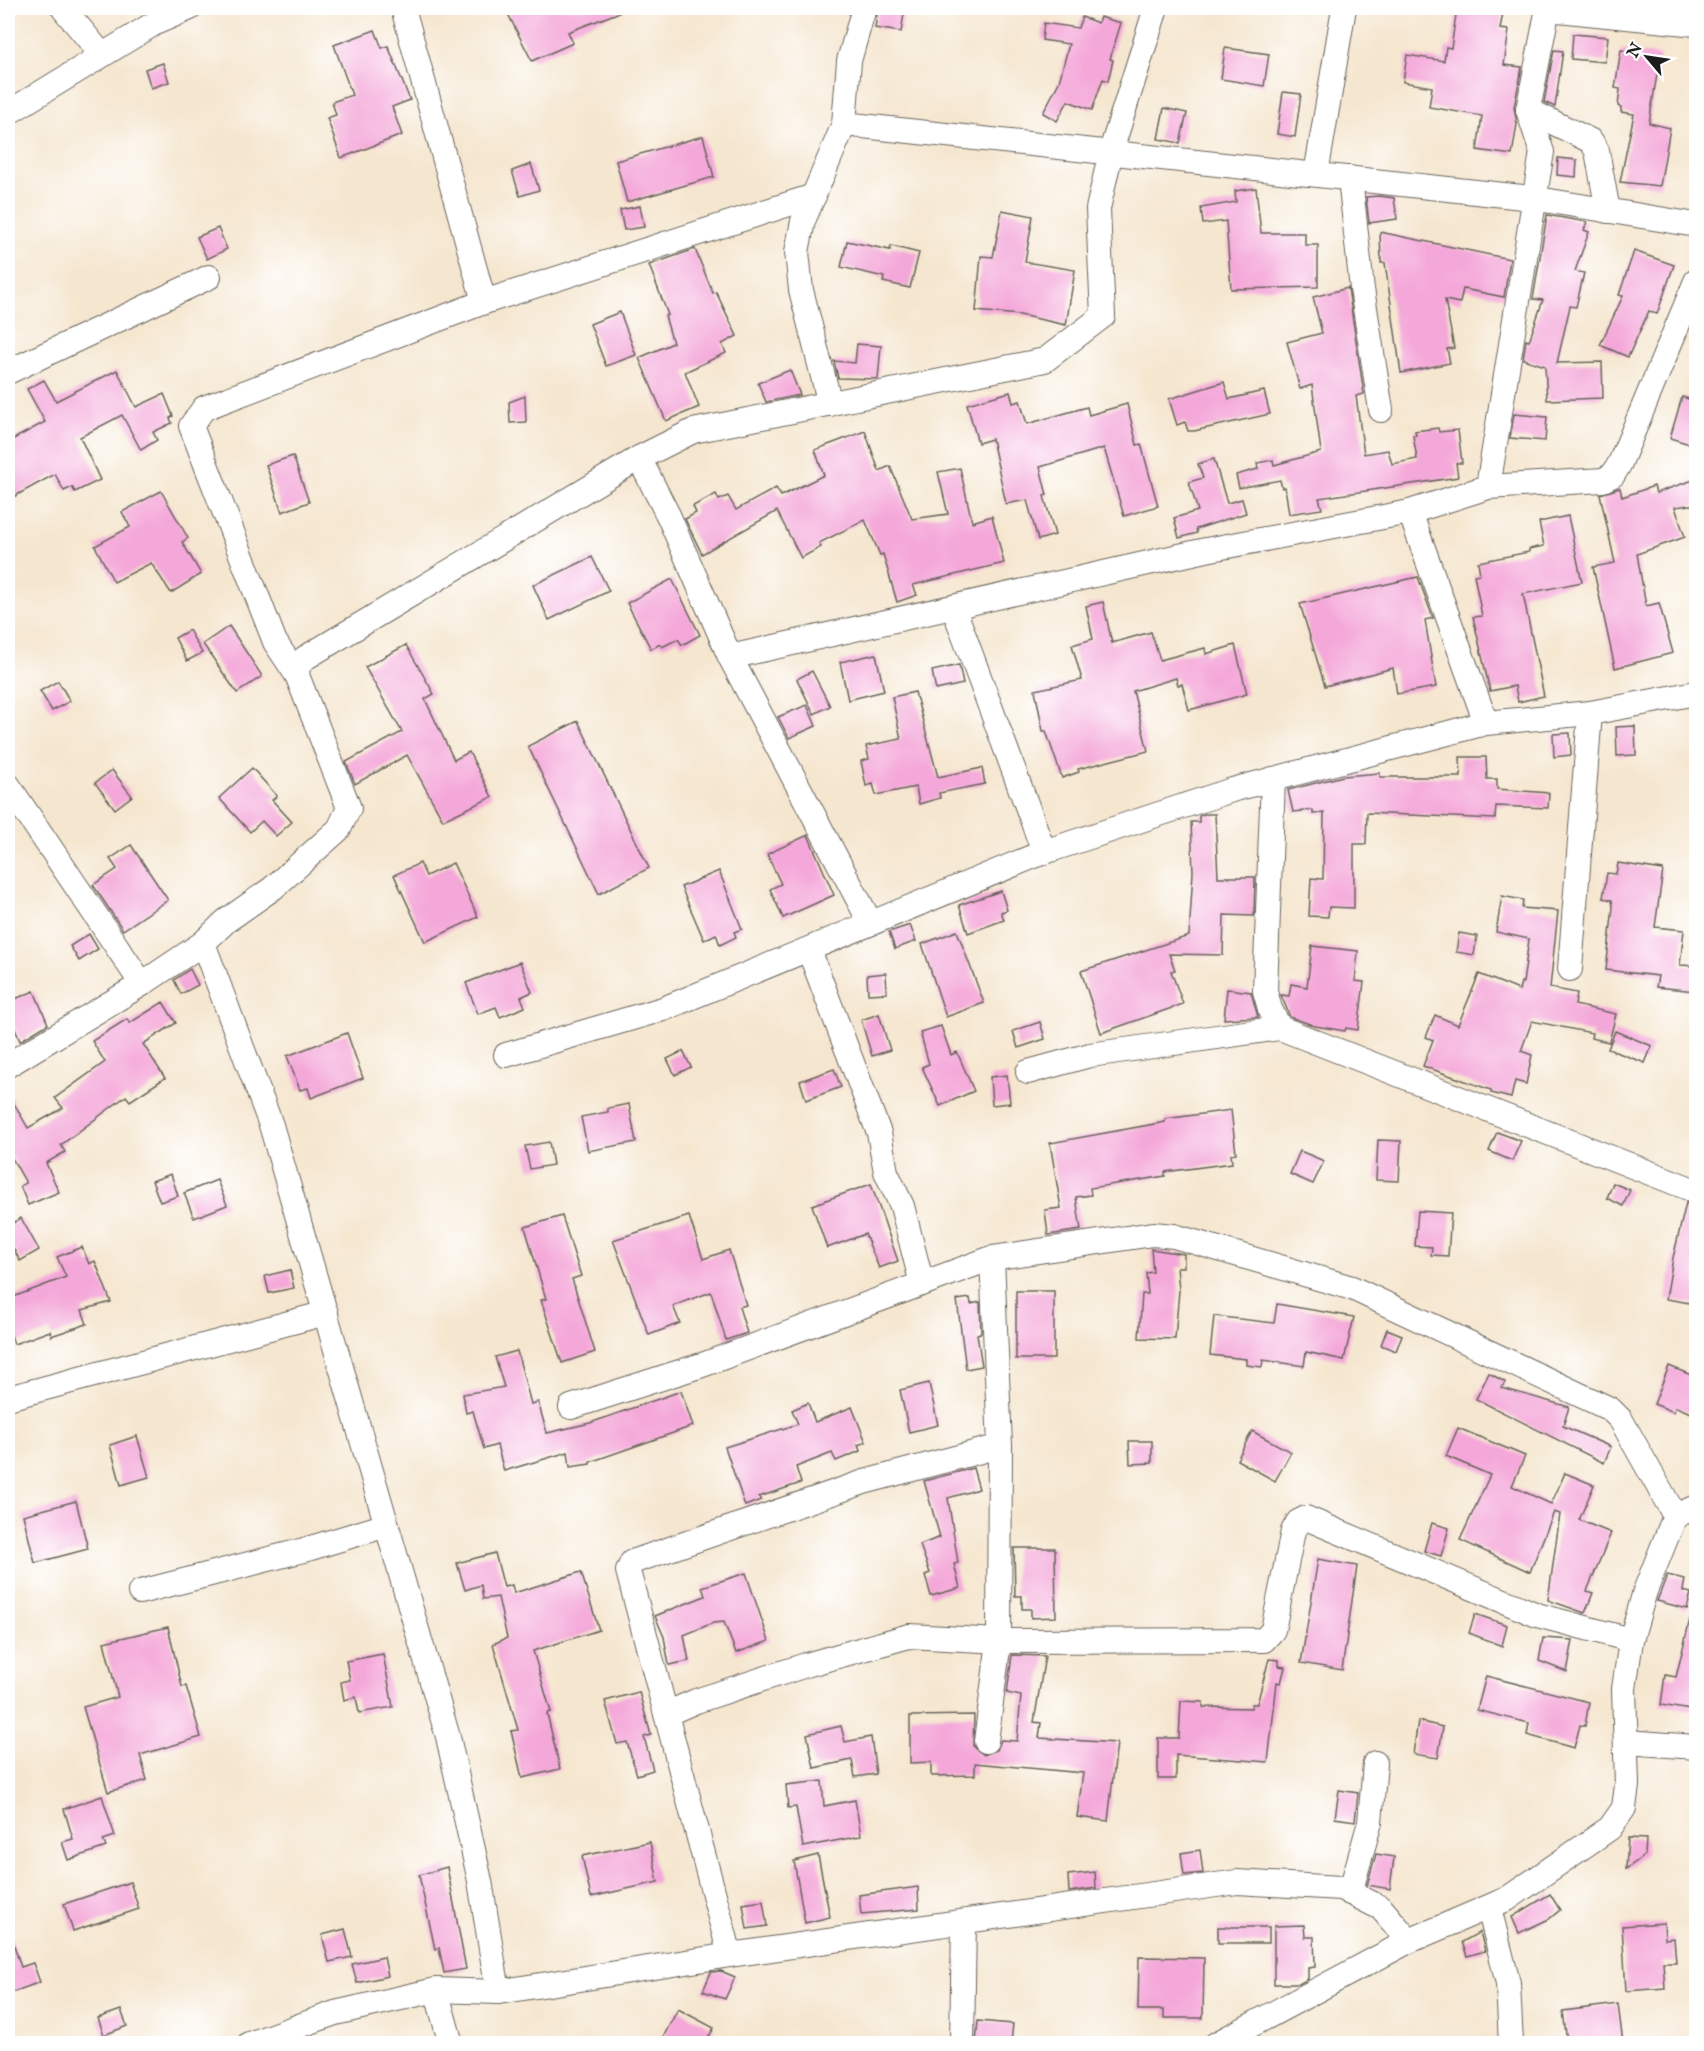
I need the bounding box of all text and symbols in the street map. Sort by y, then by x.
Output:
north arrow [1617,27,1677,87]
text: N [1623,40,1648,62]

